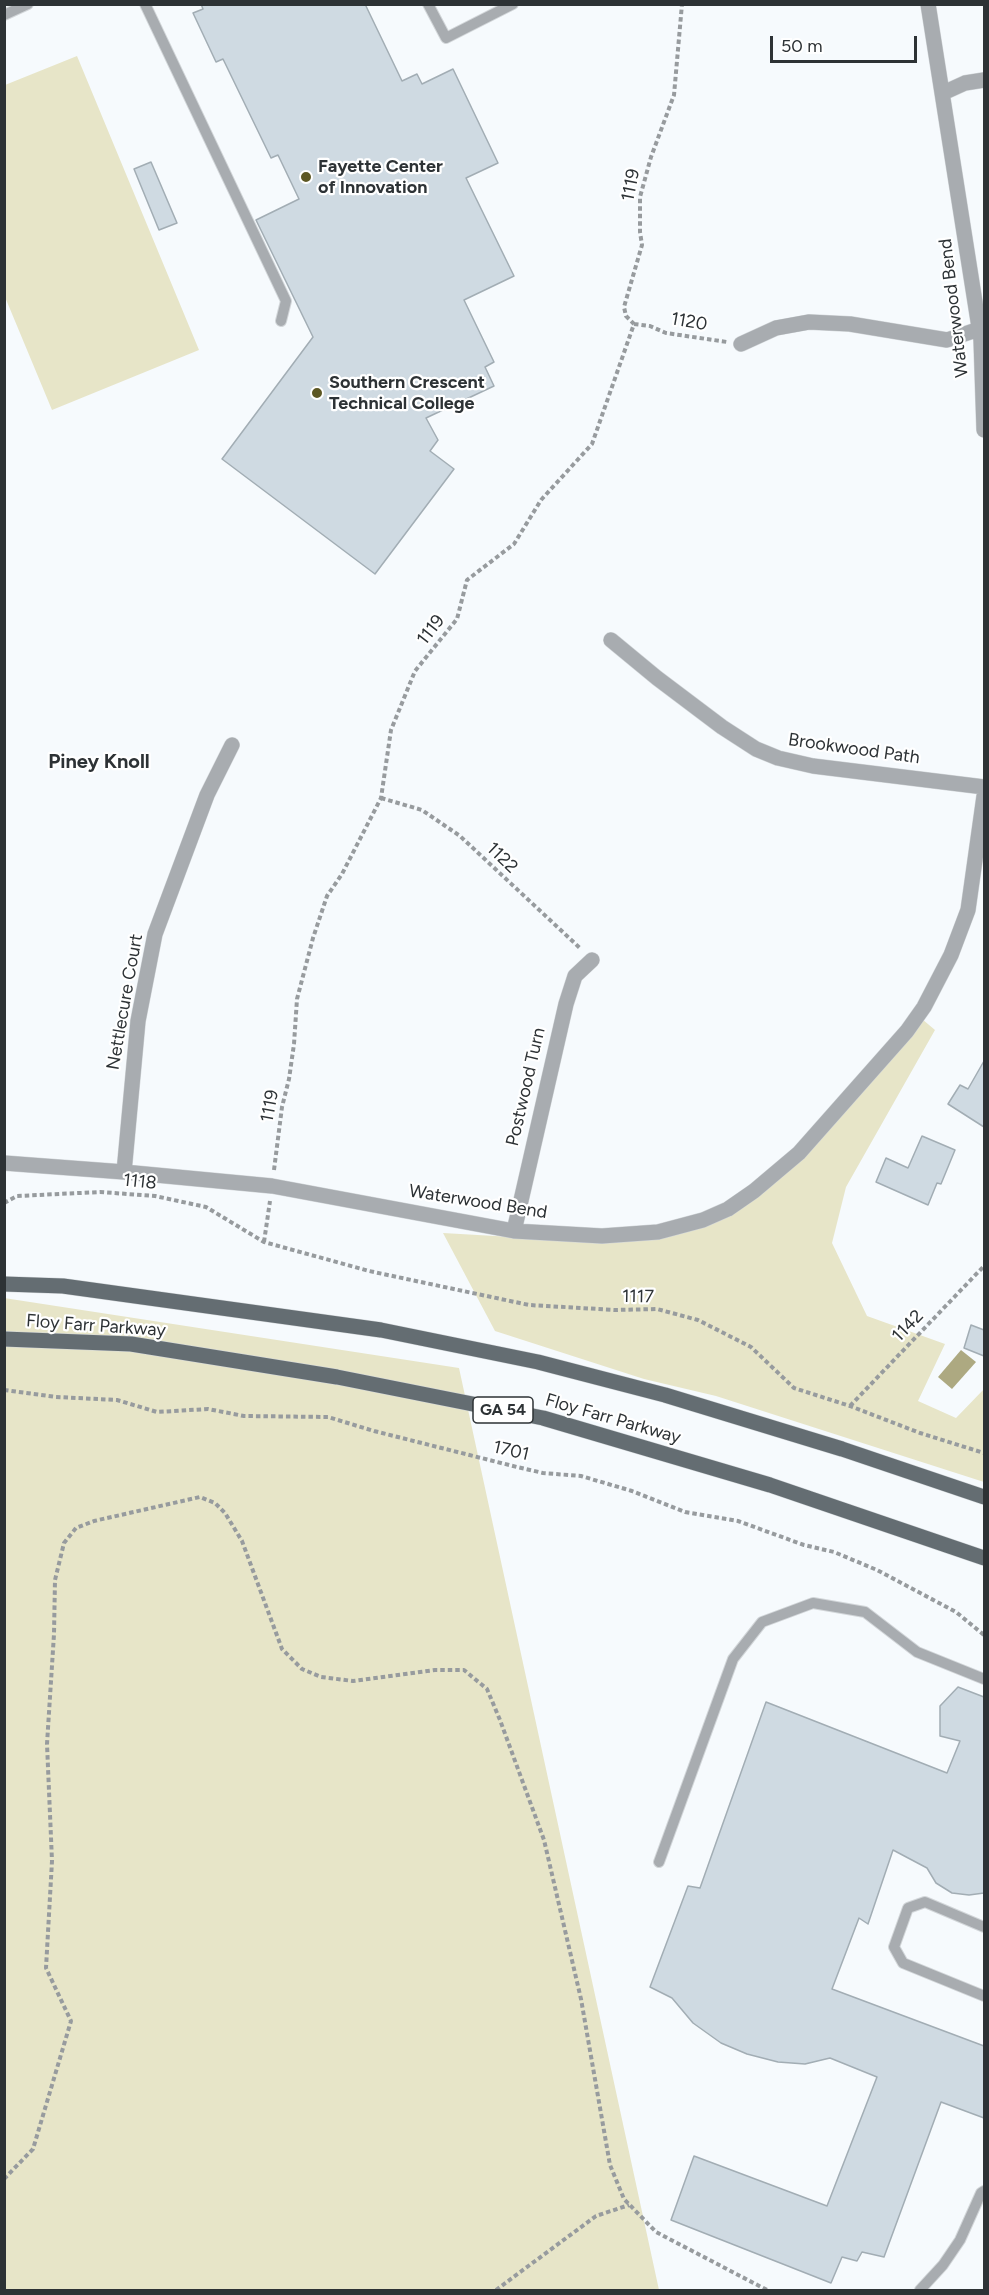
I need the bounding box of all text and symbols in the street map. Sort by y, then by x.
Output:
scale bar [773,24,920,62]
text: 50 m [781,35,823,57]
place label: Fayette Center of Innovation [318,156,443,198]
street label: 1119 [617,167,645,203]
marker: Fayette Center of Innovation [299,170,313,184]
street label: Waterwood Bend [935,237,973,379]
street label: 1120 [669,308,709,336]
place label: Southern Crescent Technical College [329,372,485,415]
marker: Southern Crescent Technical College [310,386,324,400]
street label: 1119 [412,611,450,649]
street label: Brookwood Path [787,729,921,769]
district label: Piney Knoll [48,750,150,774]
street label: 1122 [482,838,522,878]
street label: Nettlecure Court [102,932,148,1072]
street label: Postwood Turn [502,1026,550,1148]
street label: 1119 [257,1088,283,1124]
street label: 1118 [122,1170,158,1194]
street label: Waterwood Bend [407,1180,549,1224]
street label: 1117 [622,1286,654,1308]
street label: 1142 [888,1306,928,1346]
street label: Floy Farr Parkway [25,1310,167,1342]
street label: Floy Farr Parkway [543,1389,683,1449]
road number: GA 54 [473,1397,533,1423]
street label: 1701 [491,1436,531,1466]

